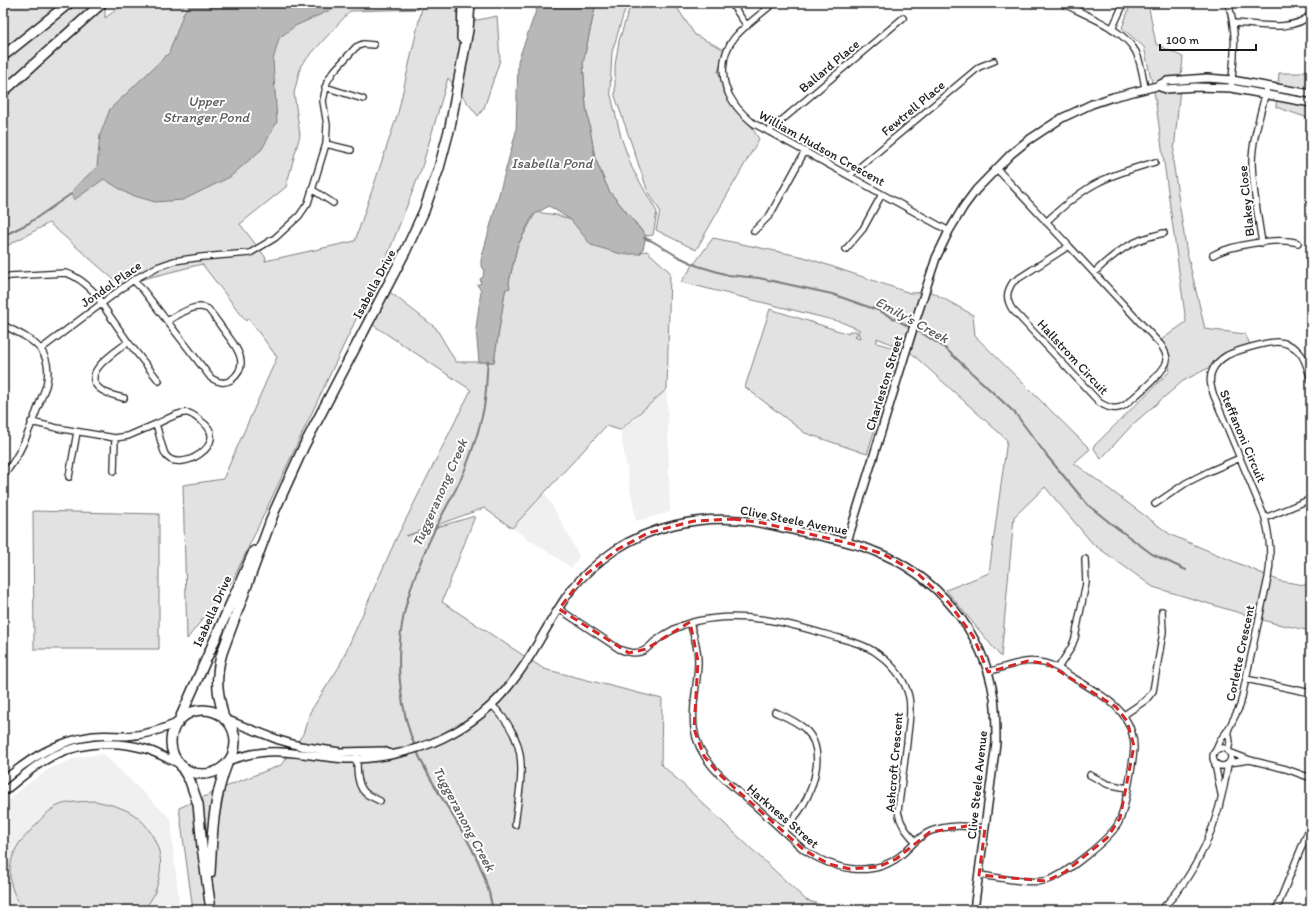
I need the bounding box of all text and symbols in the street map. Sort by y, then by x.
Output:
scale bar [1160,26,1256,52]
text: 100 m [1166,33,1199,47]
street label: Ballard Place [796,36,862,96]
street label: Fewtrell Place [878,77,948,139]
water label: Upper Stranger Pond [163,93,251,126]
street label: William Hudson Crescent [756,107,888,189]
water label: Isabella Pond [512,155,594,172]
street label: Blakey Close [1235,165,1257,237]
street label: Isabella Drive [349,247,399,321]
street label: Jondol Place [78,258,144,310]
water label: Emily's Creek [873,293,952,347]
street label: Hallstrom Circuit [1034,316,1112,398]
street label: Charleston Street [862,333,906,432]
street label: Steffanoni Circuit [1217,387,1269,485]
water label: Tuggeranong Creek [409,436,472,550]
street label: Clive Steele Avenue [739,502,849,538]
street label: Isabella Drive [190,573,234,649]
street label: Corlette Crescent [1222,603,1258,703]
street label: Ashcroft Crescent [882,711,906,813]
street label: Clive Steele Avenue [964,730,990,840]
water label: Tuggeranong Creek [429,764,499,875]
street label: Harkness Street [744,781,822,851]

